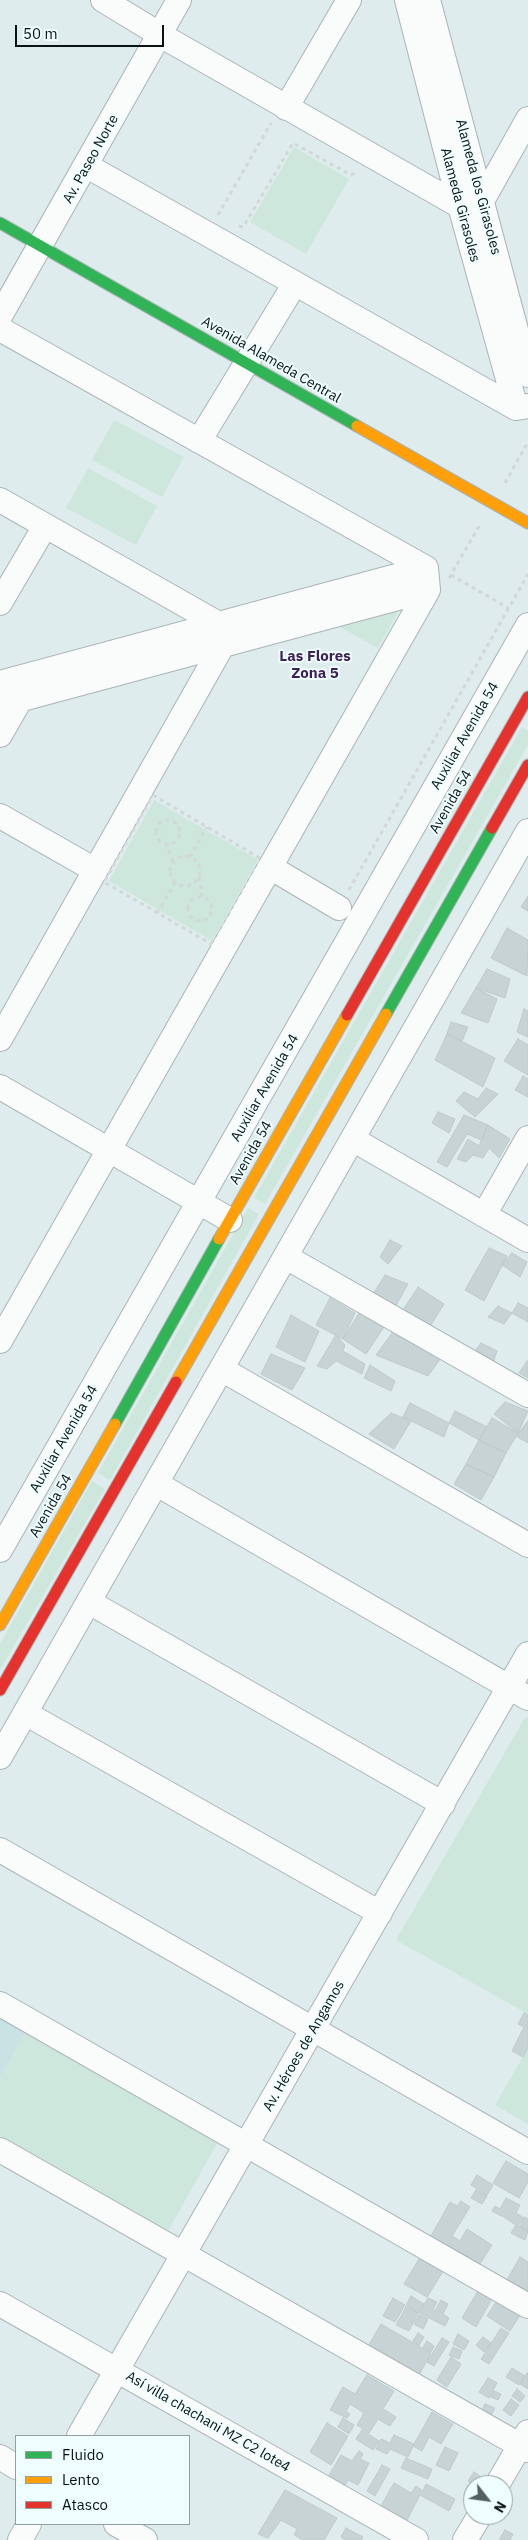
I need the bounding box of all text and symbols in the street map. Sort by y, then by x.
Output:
scale bar [18,15,166,47]
text: 50 m [23,24,58,43]
street label: Av. Paseo Norte [60,112,122,206]
street label: Alameda los Girasoles [452,117,504,257]
street label: Alameda Girasoles [437,146,483,264]
street label: Avenida Alameda Central [198,313,344,407]
district label: Las Flores Zona 5 [279,648,351,683]
street label: Auxiliar Avenida 54 [427,679,503,793]
street label: Avenida 54 [426,767,476,837]
street label: Auxiliar Avenida 54 [227,1031,303,1145]
street label: Avenida 54 [226,1118,276,1188]
street label: Auxiliar Avenida 54 [26,1382,102,1496]
street label: Avenida 54 [26,1471,76,1541]
street label: Av. Héroes de Angamos [260,1978,348,2114]
street label: Así villa chachani MZ C2 lote4 [123,2368,293,2476]
legend [15,2435,190,2525]
text: Fluido [62,2445,104,2464]
text: Lento [62,2470,100,2489]
north arrow [463,2475,513,2525]
text: Atasco [62,2495,108,2514]
text: N [490,2498,510,2516]

